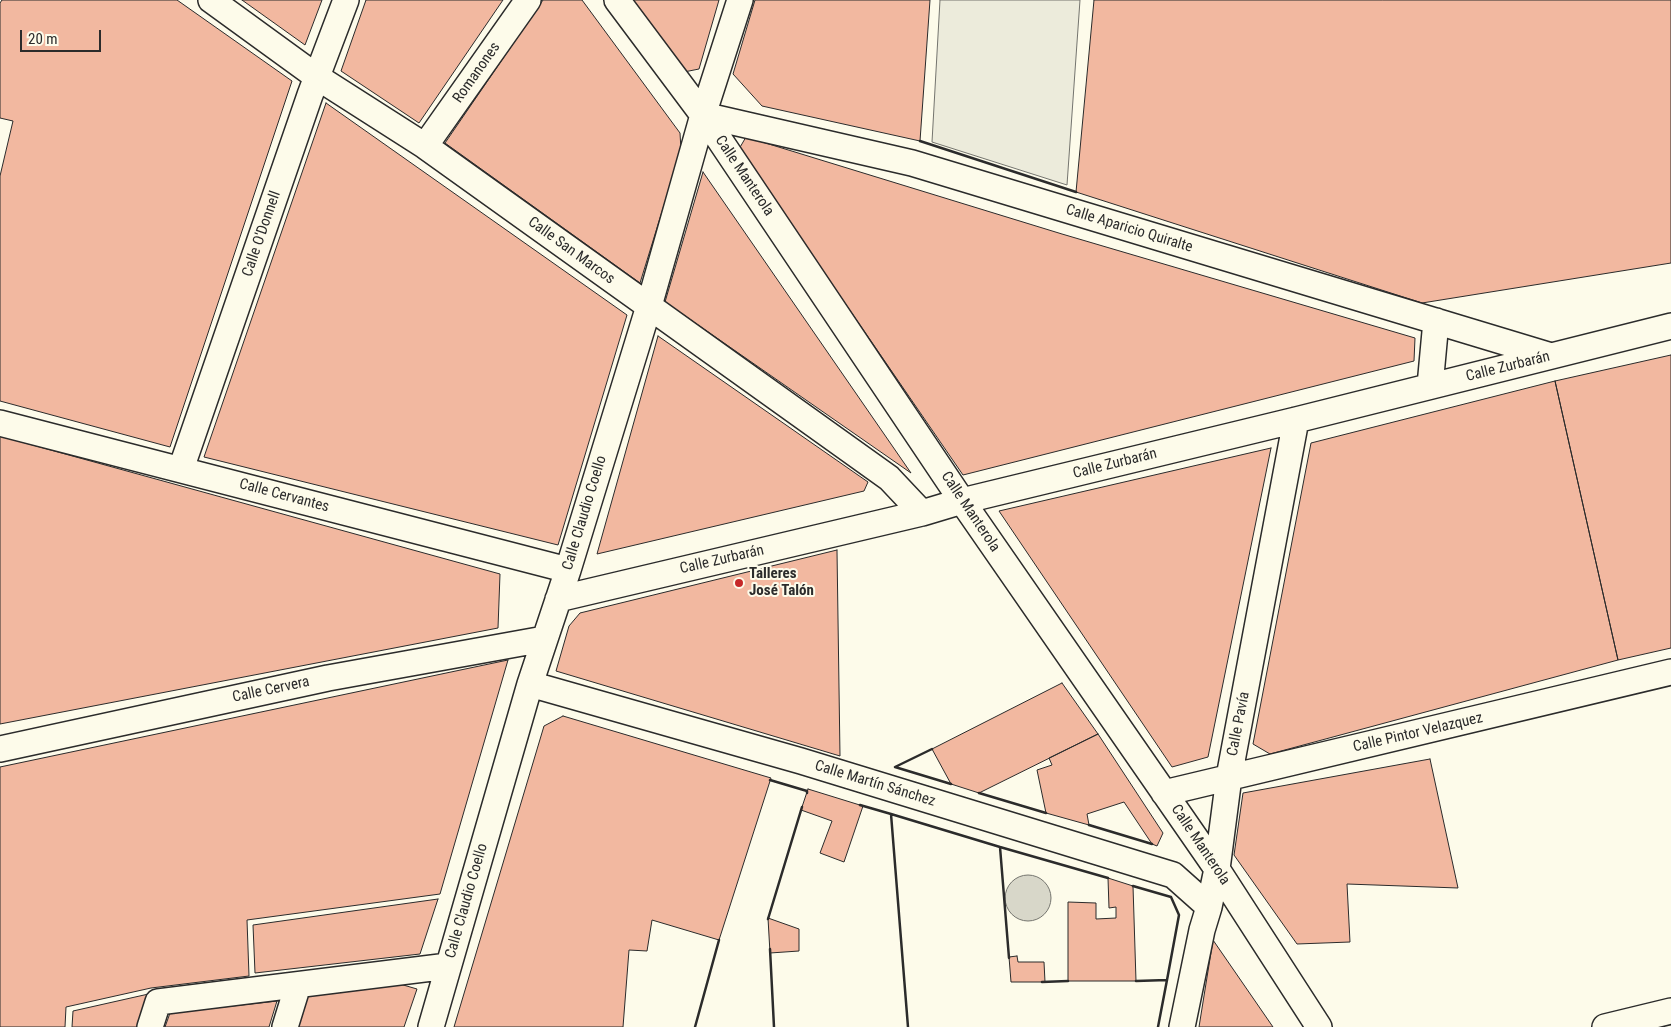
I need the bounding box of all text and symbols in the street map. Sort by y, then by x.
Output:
scale bar [22,20,104,52]
text: 20 m [28,30,58,48]
street label: Romanones [450,39,504,107]
street label: Calle Manterola [711,132,777,220]
street label: Calle O'Donnell [239,189,285,279]
street label: Calle Aparicio Quiralte [1063,201,1195,257]
street label: Calle San Marcos [524,213,618,289]
street label: Calle Zurbarán [1464,348,1552,386]
street label: Calle Zurbarán [1071,445,1159,483]
street label: Calle Claudio Coello [559,454,611,572]
street label: Calle Manterola [937,468,1003,556]
street label: Calle Cervantes [237,475,331,517]
street label: Calle Zurbarán [678,542,766,578]
place label: Talleres José Talón [749,565,814,600]
marker: Talleres José Talón [733,577,745,589]
street label: Calle Cervera [231,673,311,707]
street label: Calle Pavía [1224,690,1254,758]
street label: Calle Pintor Velazquez [1351,709,1485,757]
street label: Calle Martín Sánchez [813,757,937,811]
street label: Calle Manterola [1167,801,1233,889]
street label: Calle Claudio Coello [442,841,492,961]

